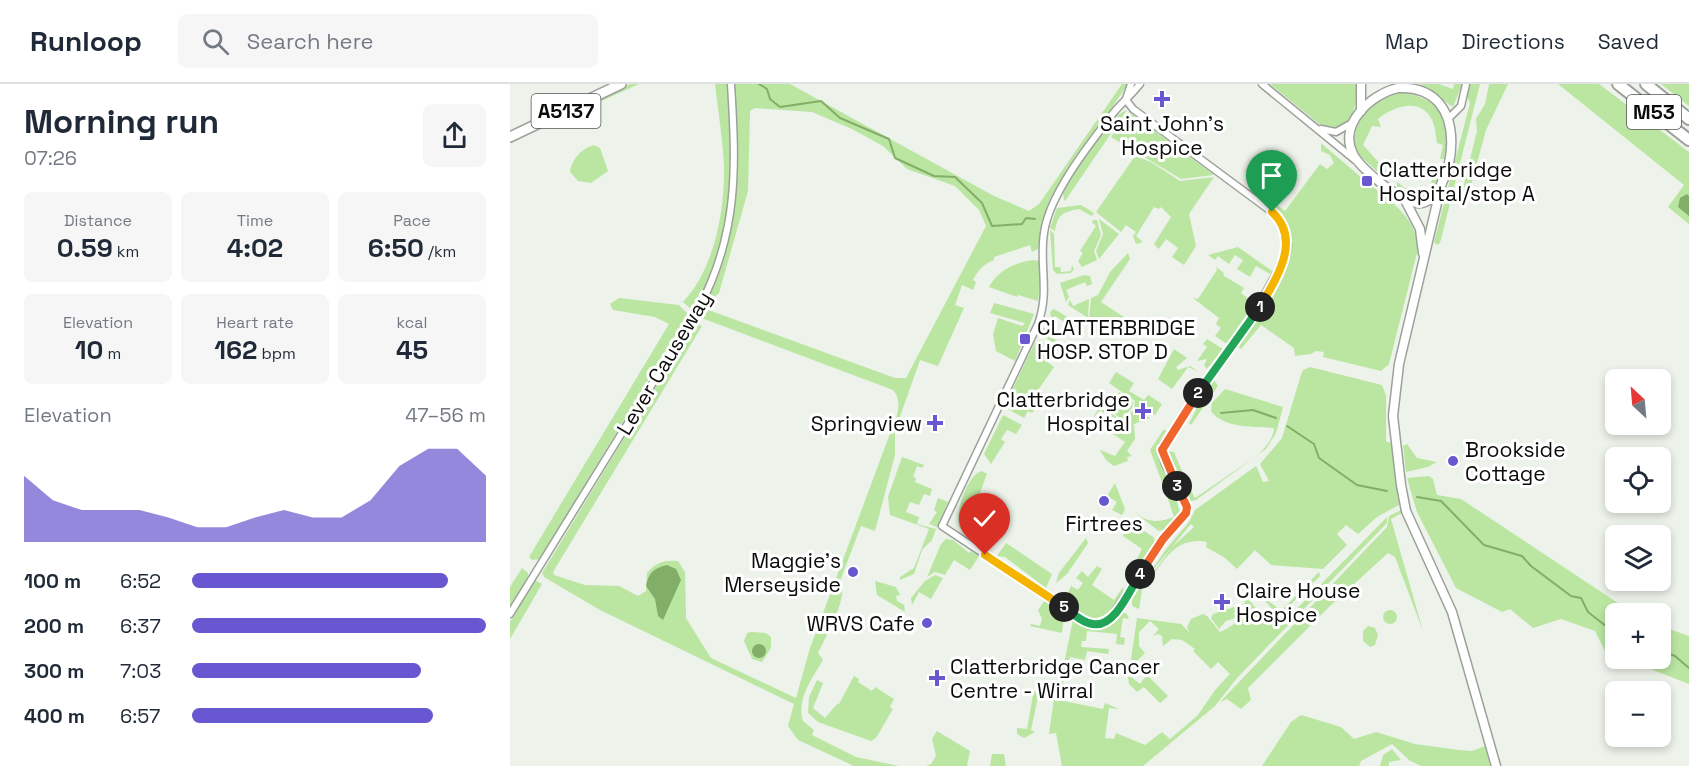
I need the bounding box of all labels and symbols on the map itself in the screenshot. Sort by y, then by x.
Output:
marker: Saint John's Hospice [1153,90,1171,108]
road number: A5137 [532,94,600,128]
road number: M53 [1627,95,1681,129]
place label: Saint John's Hospice [1100,110,1224,161]
pin [1246,150,1297,212]
place label: Clatterbridge Hospital/stop A [1379,156,1535,207]
marker: Clatterbridge Hospital/stop A [1360,174,1374,188]
street label: Lever Causeway [611,286,717,440]
pin: 1 [1245,292,1275,322]
place label: CLATTERBRIDGE HOSP. STOP D [1037,314,1195,365]
marker: CLATTERBRIDGE HOSP. STOP D [1018,332,1032,346]
north arrow [1605,369,1671,435]
pin: 2 [1183,378,1213,408]
place label: Clatterbridge Hospital [997,386,1130,437]
marker: Clatterbridge Hospital [1134,402,1152,420]
place label: Springview [811,410,922,437]
marker: Springview [926,414,944,432]
place label: Brookside Cottage [1465,436,1566,487]
marker: Brookside Cottage [1446,454,1460,468]
pin: 3 [1162,471,1192,501]
pin [959,493,1010,555]
marker: Firtrees [1097,494,1111,508]
place label: Firtrees [1065,510,1143,537]
place label: Maggie's Merseyside [724,547,841,598]
pin: 4 [1125,559,1155,589]
marker: Maggie's Merseyside [846,565,860,579]
place label: Claire House Hospice [1236,577,1360,628]
pin: 5 [1049,592,1079,622]
marker: Claire House Hospice [1213,593,1231,611]
place label: WRVS Cafe [806,610,915,637]
marker: WRVS Cafe [920,616,934,630]
place label: Clatterbridge Cancer Centre - Wirral [950,653,1160,704]
marker: Clatterbridge Cancer Centre - Wirral [928,669,946,687]

